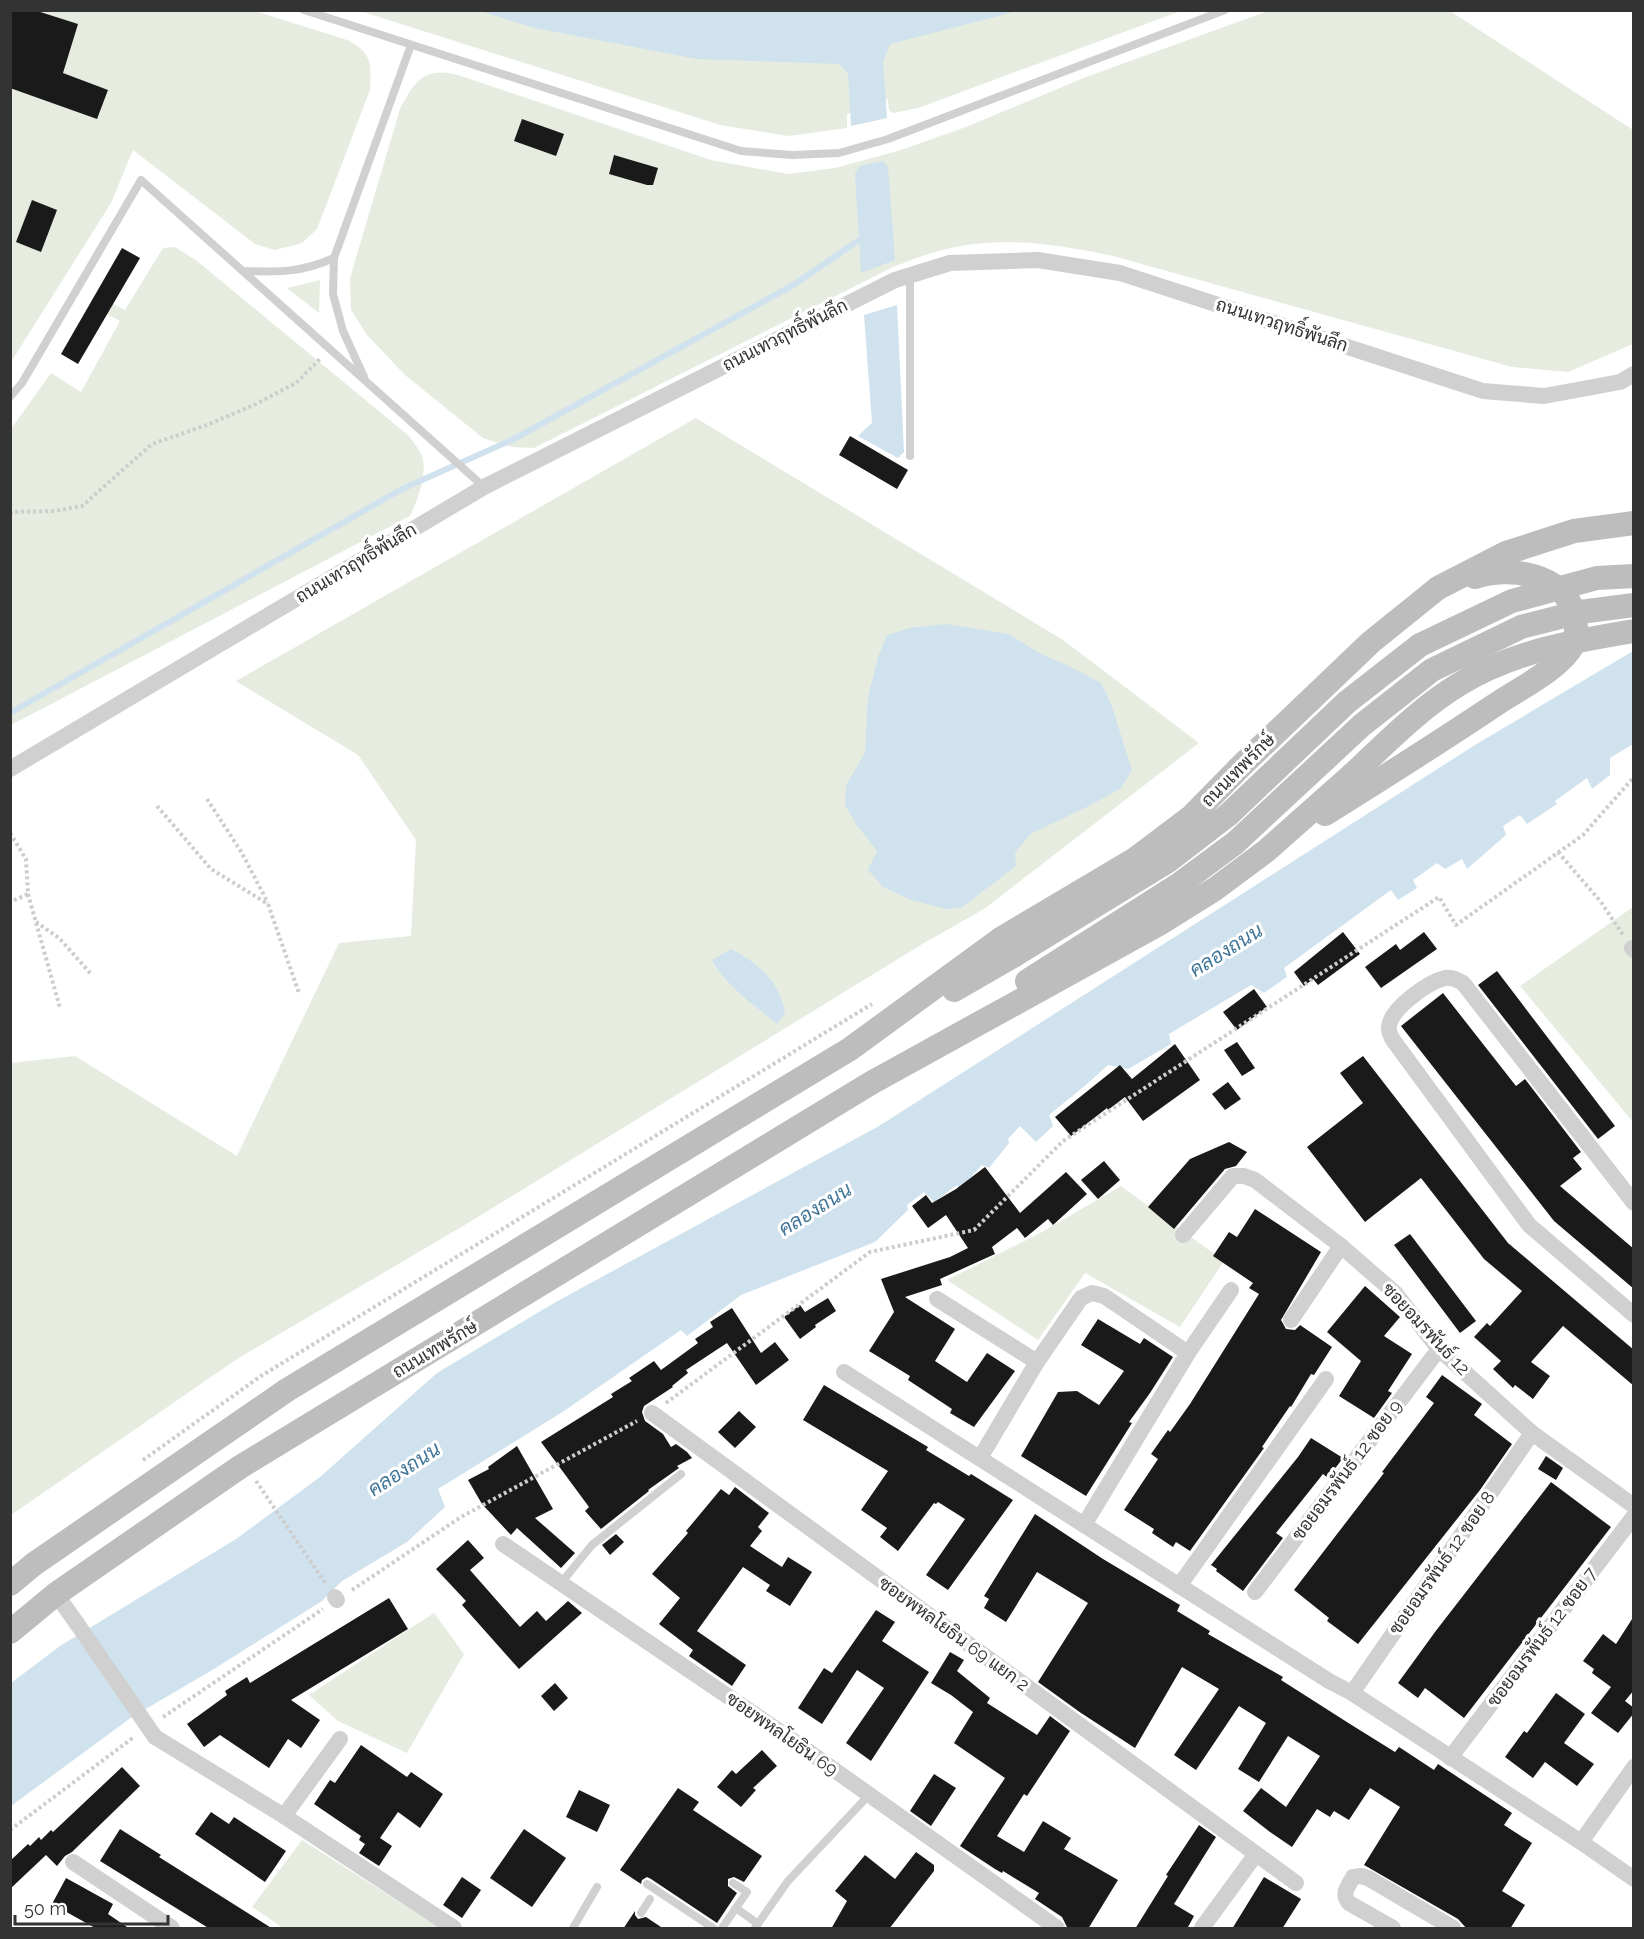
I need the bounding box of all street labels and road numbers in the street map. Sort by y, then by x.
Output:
street label: ถนนเทวฤทธิ์พันลึก [1213,288,1352,357]
street label: ถนนเทวฤทธิ์พันลึก [716,289,851,376]
street label: ถนนเทวฤทธิ์พันลึก [289,514,421,608]
street label: ถนนเทพรักษ์ [1195,727,1279,811]
street label: ซอยอมรพันธ์ 12 [1378,1277,1476,1379]
street label: ถนนเทพรักษ์ [388,1313,482,1382]
street label: ซอยอมรพันธ์ 12 ซอย 9 [1286,1394,1406,1544]
street label: ซอยอมรพันธ์ 12 ซอย 8 [1383,1486,1499,1638]
street label: ซอยอมรพันธ์ 12 ซอย 7 [1481,1561,1601,1710]
street label: ซอยพหลโยธิน 69 แยก 2 [875,1570,1035,1695]
street label: ซอยพหลโยธิน 69 [723,1686,843,1780]

